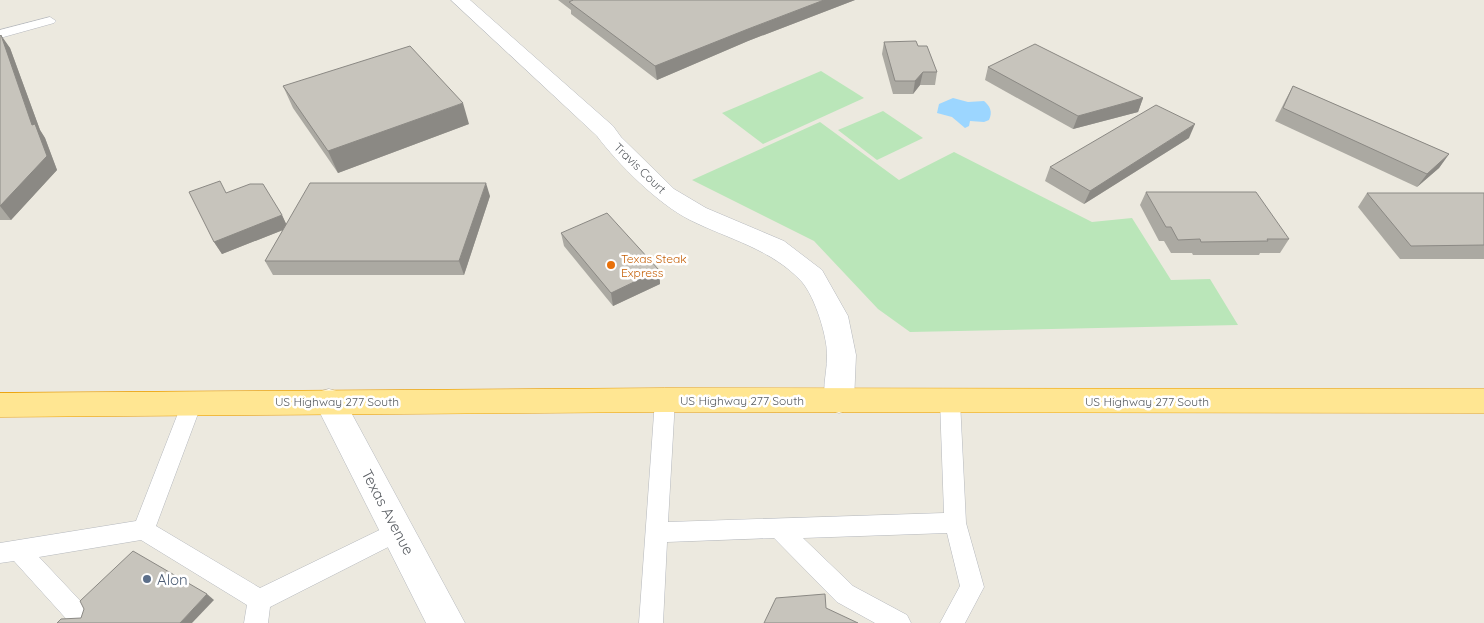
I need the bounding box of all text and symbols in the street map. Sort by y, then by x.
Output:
street label: Travis Court [611,139,669,197]
place label: Texas Steak Express [621,251,687,280]
marker: Texas Steak Express [605,259,617,271]
street label: US Highway 277 South [680,393,804,408]
street label: US Highway 277 South [275,394,399,409]
street label: US Highway 277 South [1085,394,1209,409]
street label: Texas Avenue [357,466,419,558]
place label: Alon [157,570,188,589]
marker: Alon [141,573,153,585]

